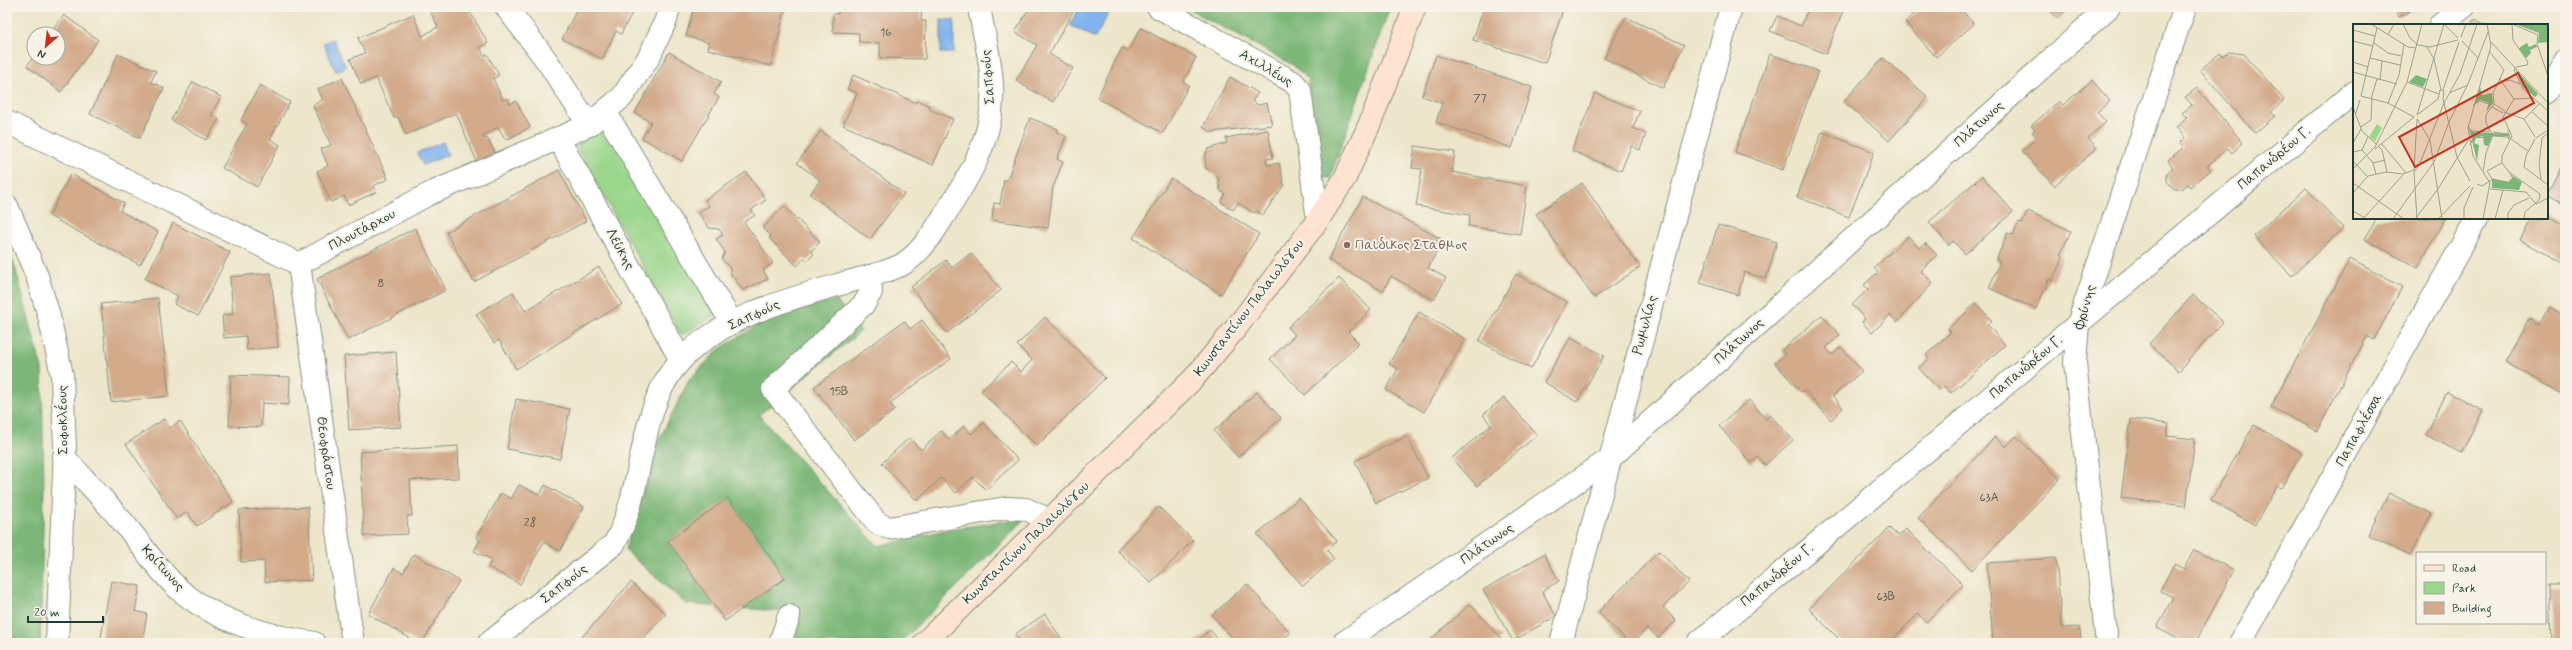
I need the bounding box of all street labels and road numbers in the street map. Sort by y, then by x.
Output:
street label: Αχιλλέως [1236,44,1297,91]
street label: Σαπφούς [977,49,999,105]
street label: Πλάτωνος [1950,97,2008,151]
street label: Παπανδρέου Γ. [2233,121,2314,194]
street label: Πλουτάρχου [325,205,399,255]
street label: Λεύκης [601,225,639,273]
street label: Κωνσταντίνου Παλαιολόγου [1190,236,1308,380]
street label: Φρύνης [2070,283,2100,332]
street label: Ρωμυλίας [1628,293,1662,357]
street label: Σαπφούς [725,295,783,335]
street label: Πλάτωνος [1710,314,1768,368]
street label: Παπανδρέου Γ. [1985,330,2066,403]
street label: Σοφοκλέους [52,385,73,455]
street label: Παπαφλέσσα [2331,390,2386,470]
street label: Θεοφράστου [312,415,340,491]
street label: Κωνσταντίνου Παλαιολόγου [959,478,1093,608]
street label: Πλάτωνος [1457,519,1517,569]
street label: Παπανδρέου Γ. [1736,538,1817,611]
street label: Κρίτωνος [137,541,189,595]
street label: Σαπφούς [537,560,591,608]

